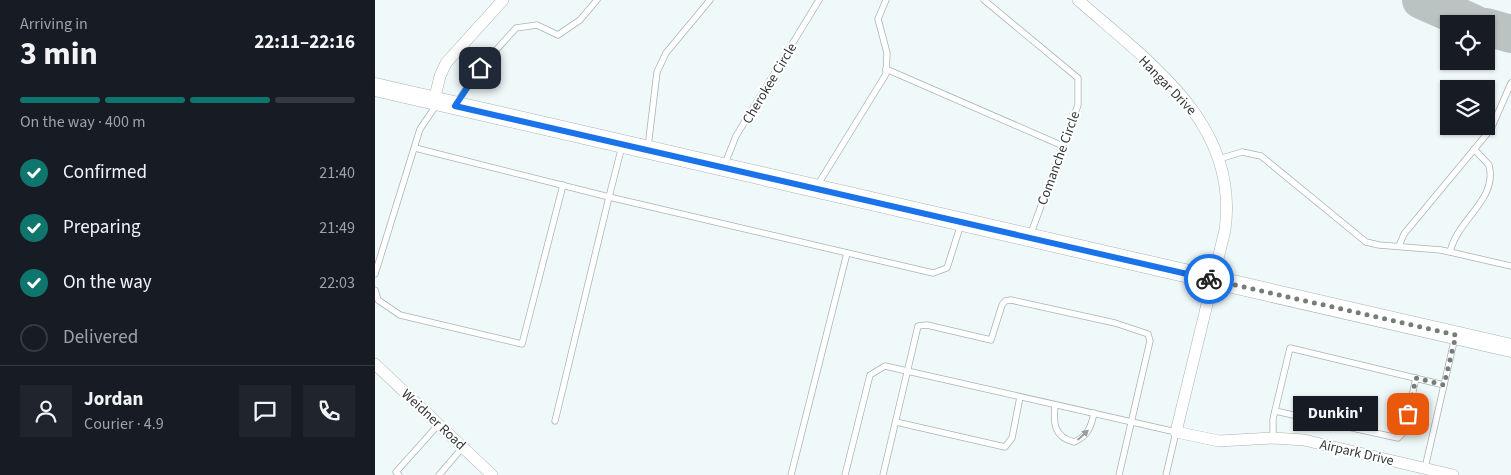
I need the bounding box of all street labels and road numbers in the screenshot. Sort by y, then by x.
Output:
street label: Cherokee Circle [738,39,802,128]
street label: Hangar Drive [1134,52,1201,120]
street label: Comanche Circle [1033,108,1085,208]
street label: Weidner Road [397,385,470,455]
street label: Airpark Drive [1318,435,1396,471]

